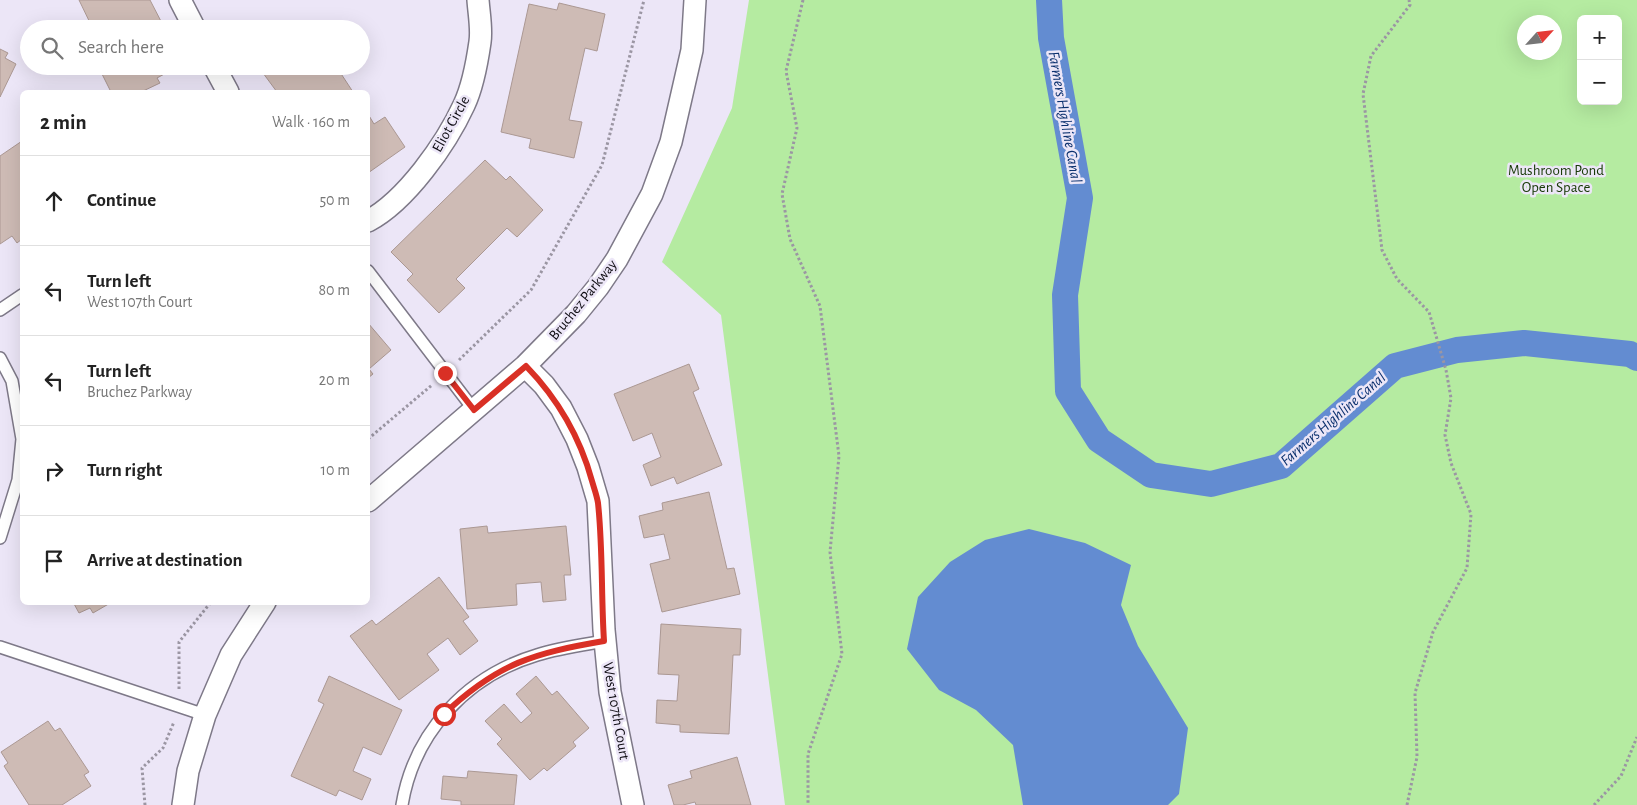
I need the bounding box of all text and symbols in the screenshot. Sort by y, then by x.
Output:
north arrow [1517,15,1562,60]
map controls [1577,15,1622,105]
button: + [1577,15,1622,60]
search box [20,20,370,75]
icon: search [38,34,66,62]
text: Search here [78,38,164,57]
water label: Farmers Highline Canal [1046,50,1084,184]
button: − [1577,60,1622,105]
street label: Eliot Circle [429,93,473,155]
text: 2 min [40,112,87,133]
text: Walk · 160 m [272,114,350,130]
park label: Mushroom Pond Open Space [1508,163,1604,195]
icon: ahead [40,187,68,215]
text: Continue [87,191,156,210]
text: 50 m [319,192,350,208]
street label: Bruchez Parkway [546,257,620,343]
text: Turn left [87,272,151,291]
icon: left [40,277,68,305]
text: 80 m [319,282,350,298]
text: West 107th Court [87,294,192,310]
text: Turn left [87,362,151,381]
route end [434,362,457,385]
icon: left [40,367,68,395]
water label: Farmers Highline Canal [1277,369,1389,469]
text: 20 m [319,372,350,388]
text: Bruchez Parkway [87,384,192,400]
icon: right [40,457,68,485]
text: Turn right [87,461,162,480]
text: 10 m [321,462,350,478]
icon: arrive [40,547,68,575]
text: Arrive at destination [87,551,243,570]
street label: West 107th Court [600,661,632,761]
route start [433,703,456,726]

